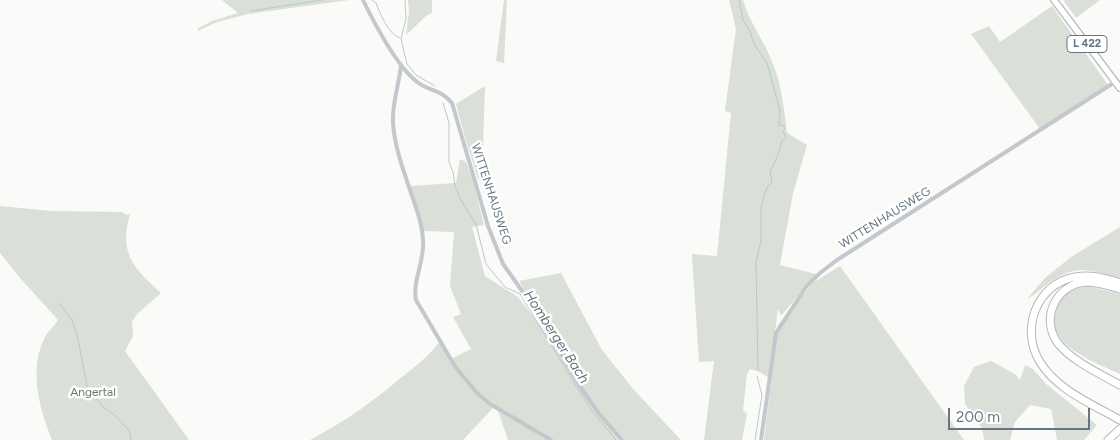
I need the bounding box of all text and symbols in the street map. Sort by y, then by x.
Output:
road number: L 422 [1067,36,1107,52]
street label: WITTENHAUSWEG [468,142,514,246]
street label: WITTENHAUSWEG [837,184,933,252]
water label: Homberger Bach [520,287,592,387]
park label: Angertal [70,385,116,399]
scale bar [950,398,1092,430]
text: 200 m [956,408,1000,426]

